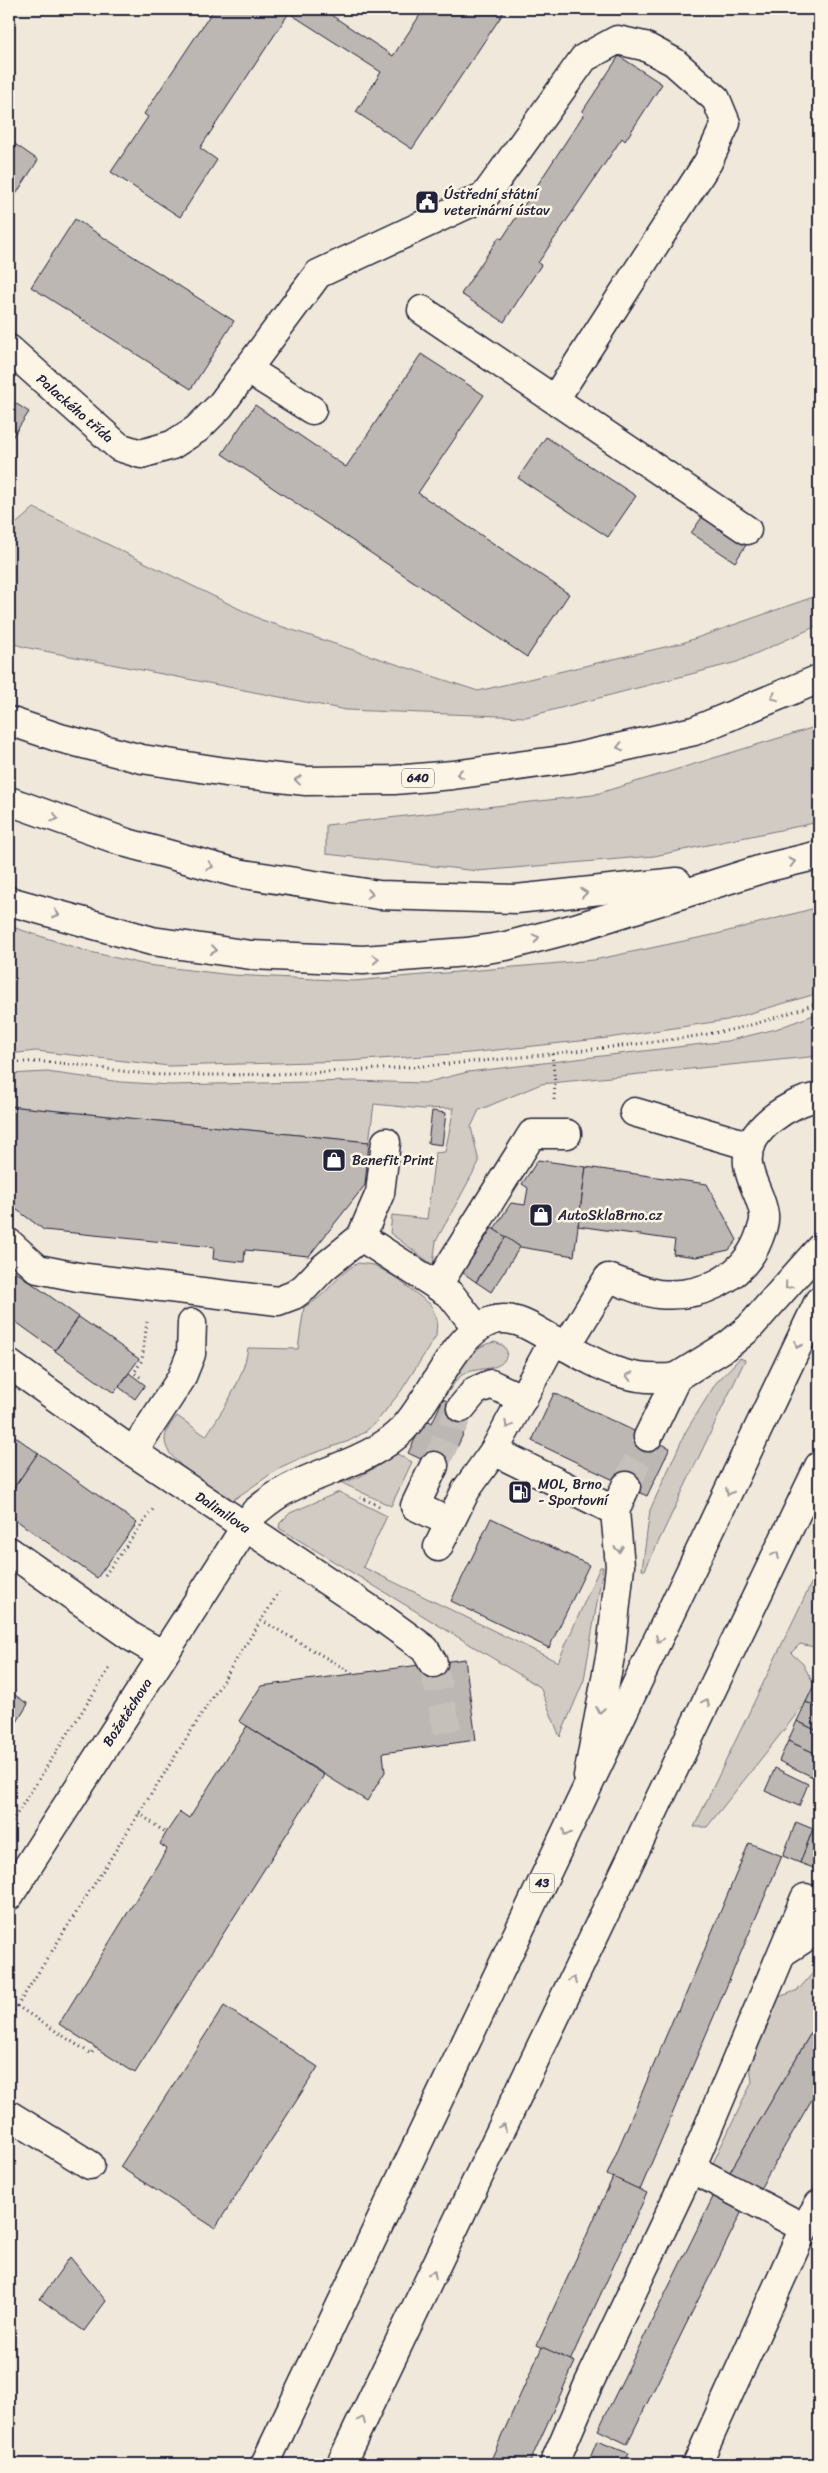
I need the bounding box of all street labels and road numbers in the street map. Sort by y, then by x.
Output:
street label: Palackého třída [30,367,119,449]
road number: 640 [402,768,434,788]
street label: Dalimilova [190,1485,256,1541]
street label: Božetěchova [96,1673,159,1752]
road number: 43 [530,1874,554,1892]

